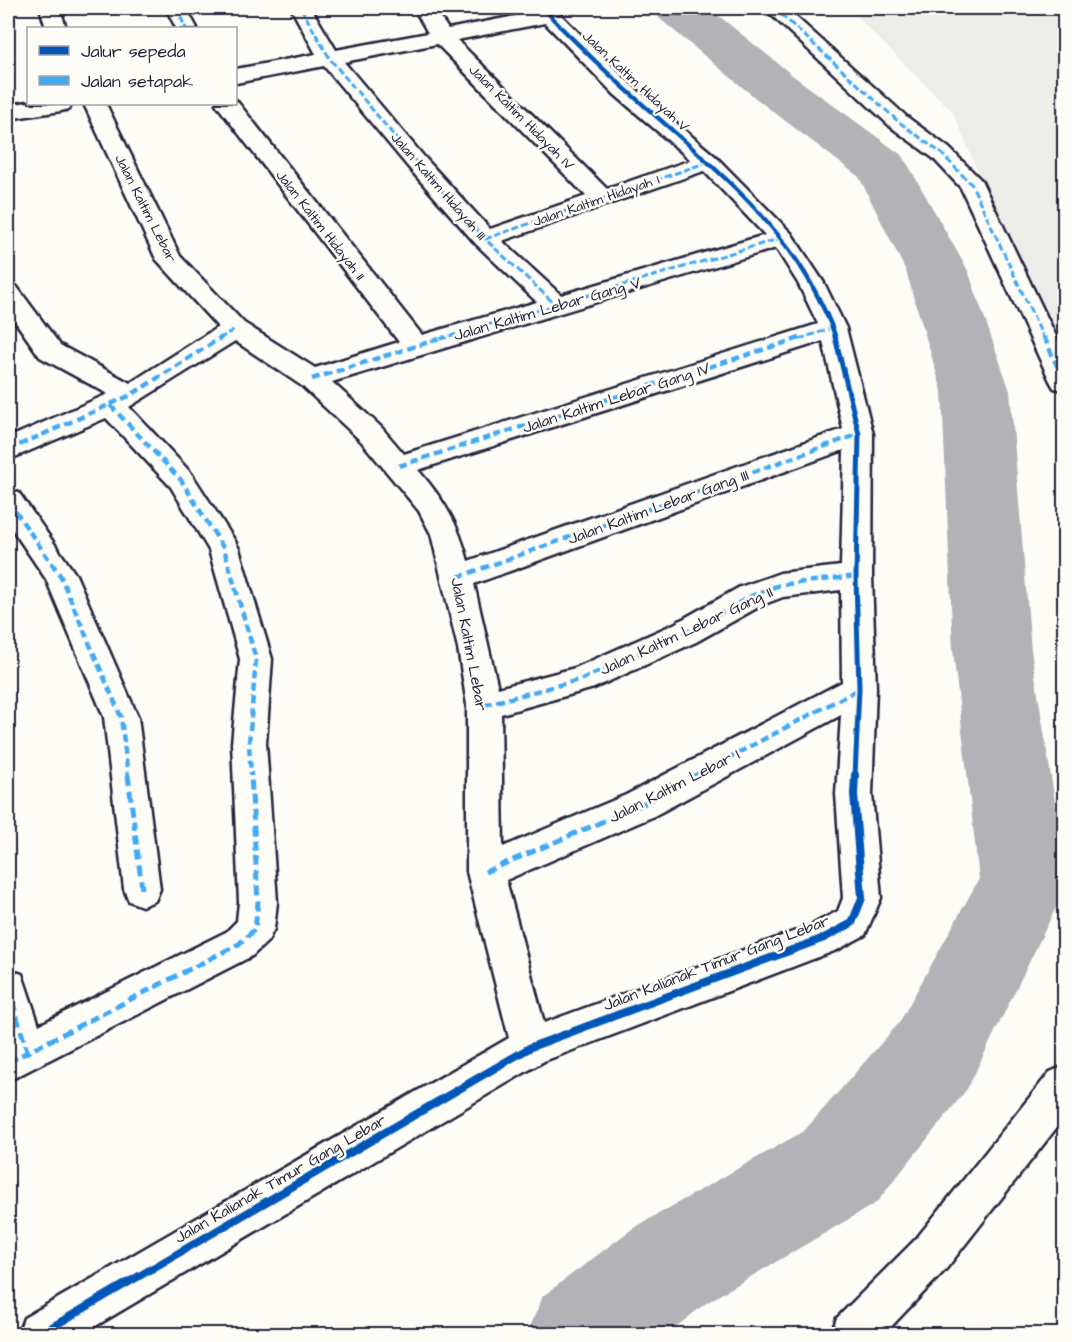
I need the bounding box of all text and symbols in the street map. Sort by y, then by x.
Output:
legend [27,27,237,105]
street label: Jalan Kaltim Hidayah V [577,27,693,137]
text: Jalur sepeda [81,39,186,64]
street label: Jalan Kaltim Hidayah IV [464,61,579,175]
text: Jalan setapak [81,69,193,94]
street label: Jalan Kaltim Hidayah III [386,128,491,245]
street label: Jalan Kaltim Lebar [109,151,181,266]
street label: Jalan Kaltim Hidayah II [271,166,370,285]
street label: Jalan Kaltim Hidayah I [530,170,662,232]
street label: Jalan Kaltim Lebar Gang V [451,272,644,347]
street label: Jalan Kaltim Lebar Gang IV [520,357,713,440]
street label: Jalan Kaltim Lebar Gang III [565,464,752,551]
street label: Jalan Kaltim Lebar [445,576,493,713]
street label: Jalan Kaltim Lebar Gang II [596,581,777,682]
street label: Jalan Kaltim Lebar I [605,743,744,828]
street label: Jalan Kalianak Timur Gang Lebar [600,909,833,1017]
street label: Jalan Kalianak Timur Gang Lebar [171,1109,391,1249]

